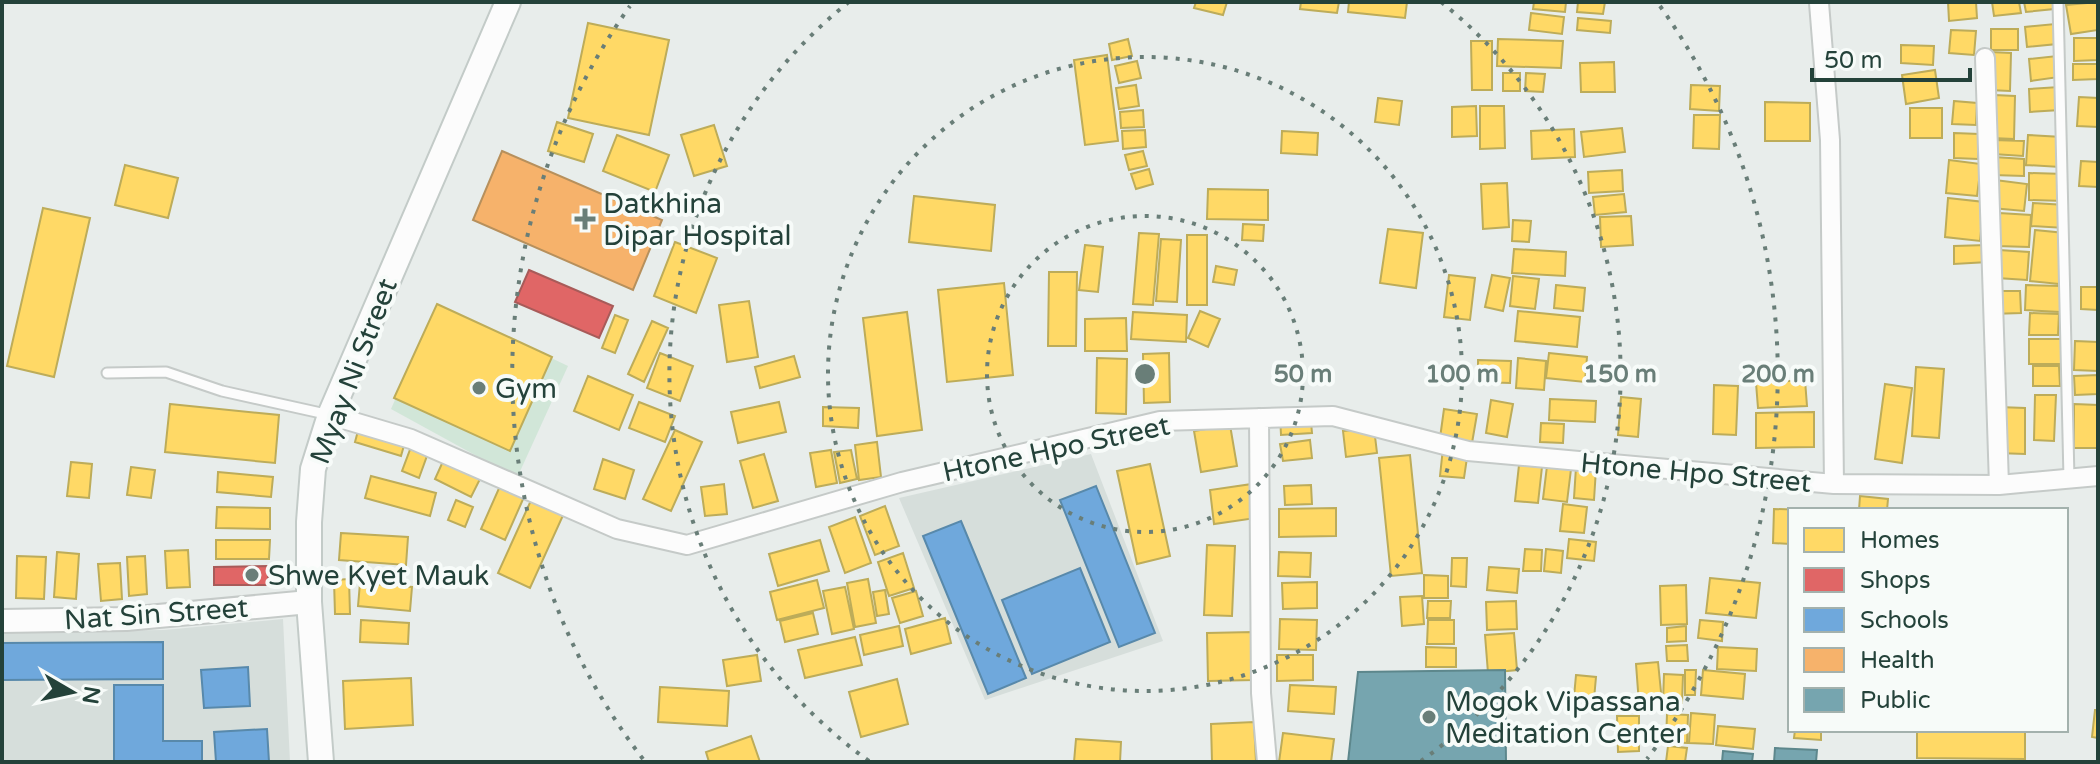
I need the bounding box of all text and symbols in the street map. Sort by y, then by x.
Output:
scale bar [1812,32,1970,82]
text: 50 m [1824,46,1882,75]
place label: Datkhina Dipar Hospital [603,187,791,253]
marker: Datkhina Dipar Hospital [574,208,596,230]
street label: Myay Ni Street [303,274,405,469]
centre of rings [1131,360,1159,388]
text: 50 m [1274,360,1332,389]
text: 100 m [1425,360,1499,389]
text: 150 m [1583,360,1657,389]
text: 200 m [1741,360,1815,389]
place label: Gym [495,372,557,406]
marker: Gym [470,379,488,397]
street label: Htone Hpo Street [939,408,1173,490]
street label: Htone Hpo Street [1579,446,1813,500]
legend [1788,508,2068,732]
text: Homes [1860,526,1940,555]
place label: Shwe Kyet Mauk [268,559,489,593]
marker: Shwe Kyet Mauk [243,566,261,584]
text: Shops [1860,566,1930,595]
street label: Nat Sin Street [63,591,249,637]
text: Schools [1860,606,1949,635]
text: Health [1860,646,1935,675]
north arrow [32,652,112,732]
text: N [77,684,105,706]
place label: Mogok Vipassana Meditation Center [1445,685,1686,751]
text: Public [1860,686,1930,715]
marker: Mogok Vipassana Meditation Center [1420,708,1438,726]

